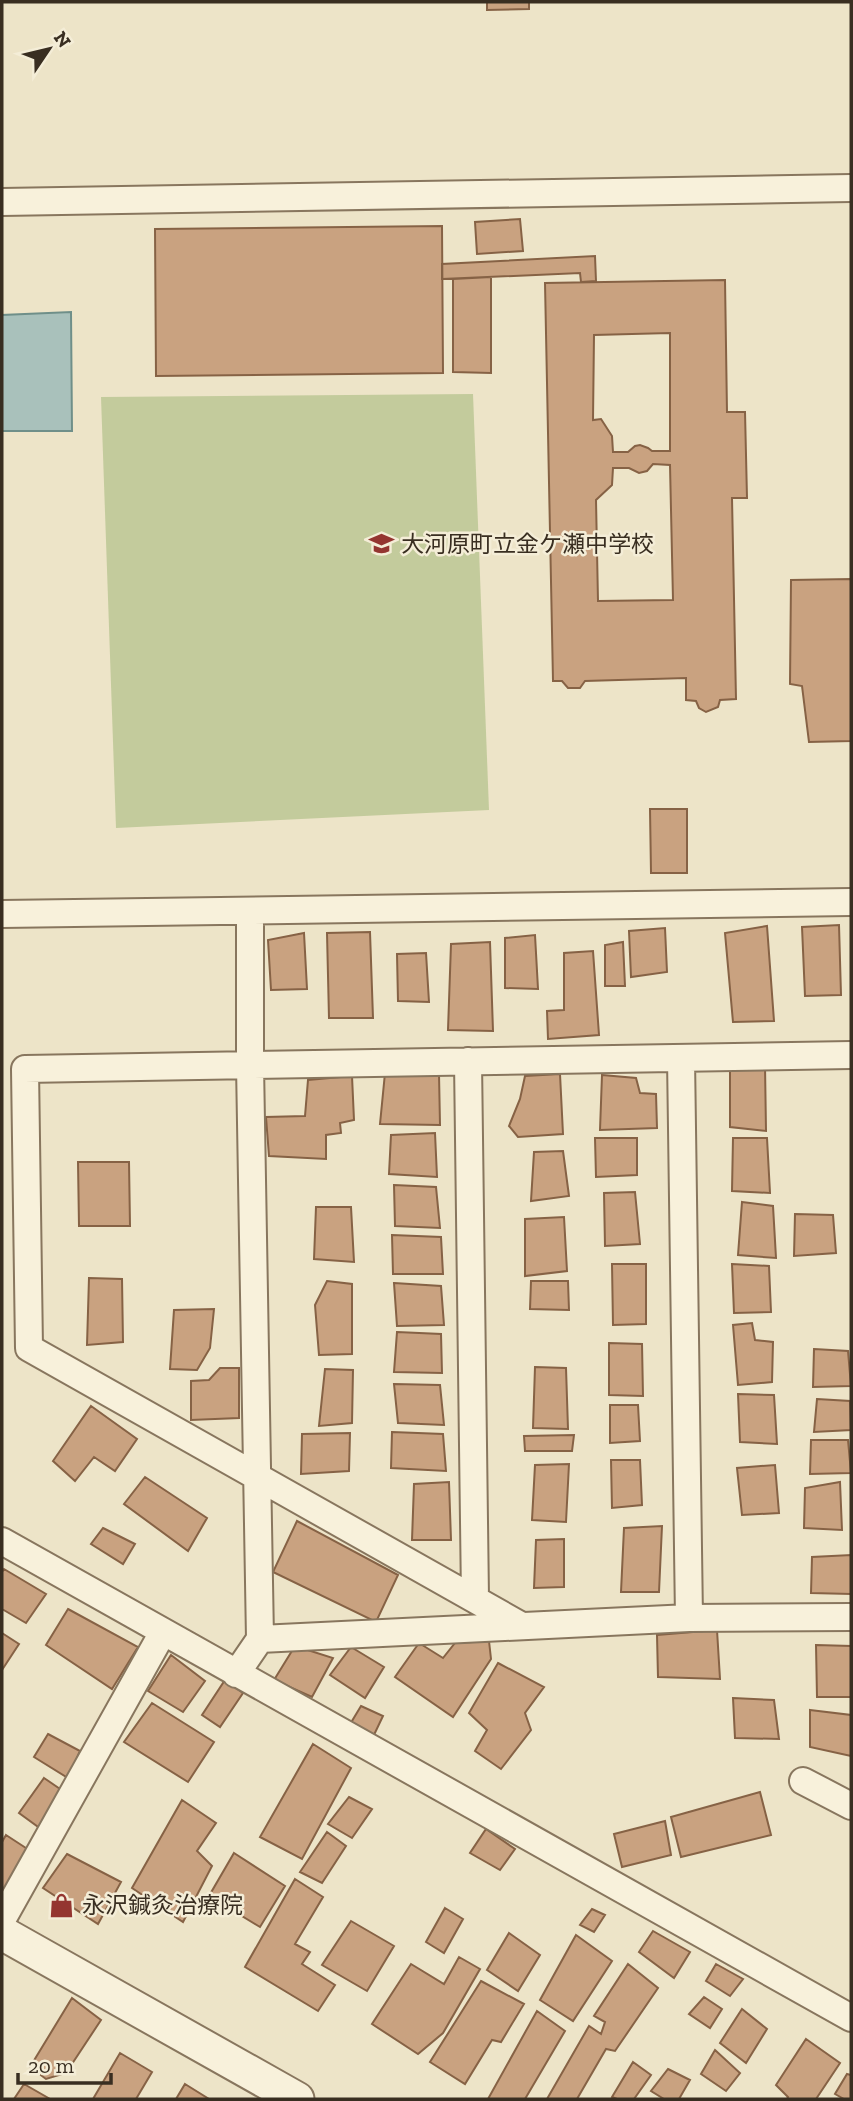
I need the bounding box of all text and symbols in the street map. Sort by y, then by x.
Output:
north arrow [14,14,84,84]
text: N [49,27,76,52]
school or university icon: 大河原町立金ケ瀬中学校 [367,530,395,558]
place label: 大河原町立金ケ瀬中学校 [401,530,654,558]
shop icon: 永沢鍼灸治療院 [48,1891,76,1919]
place label: 永沢鍼灸治療院 [82,1891,243,1919]
scale bar [18,2042,110,2086]
text: 20 m [28,2053,74,2078]

